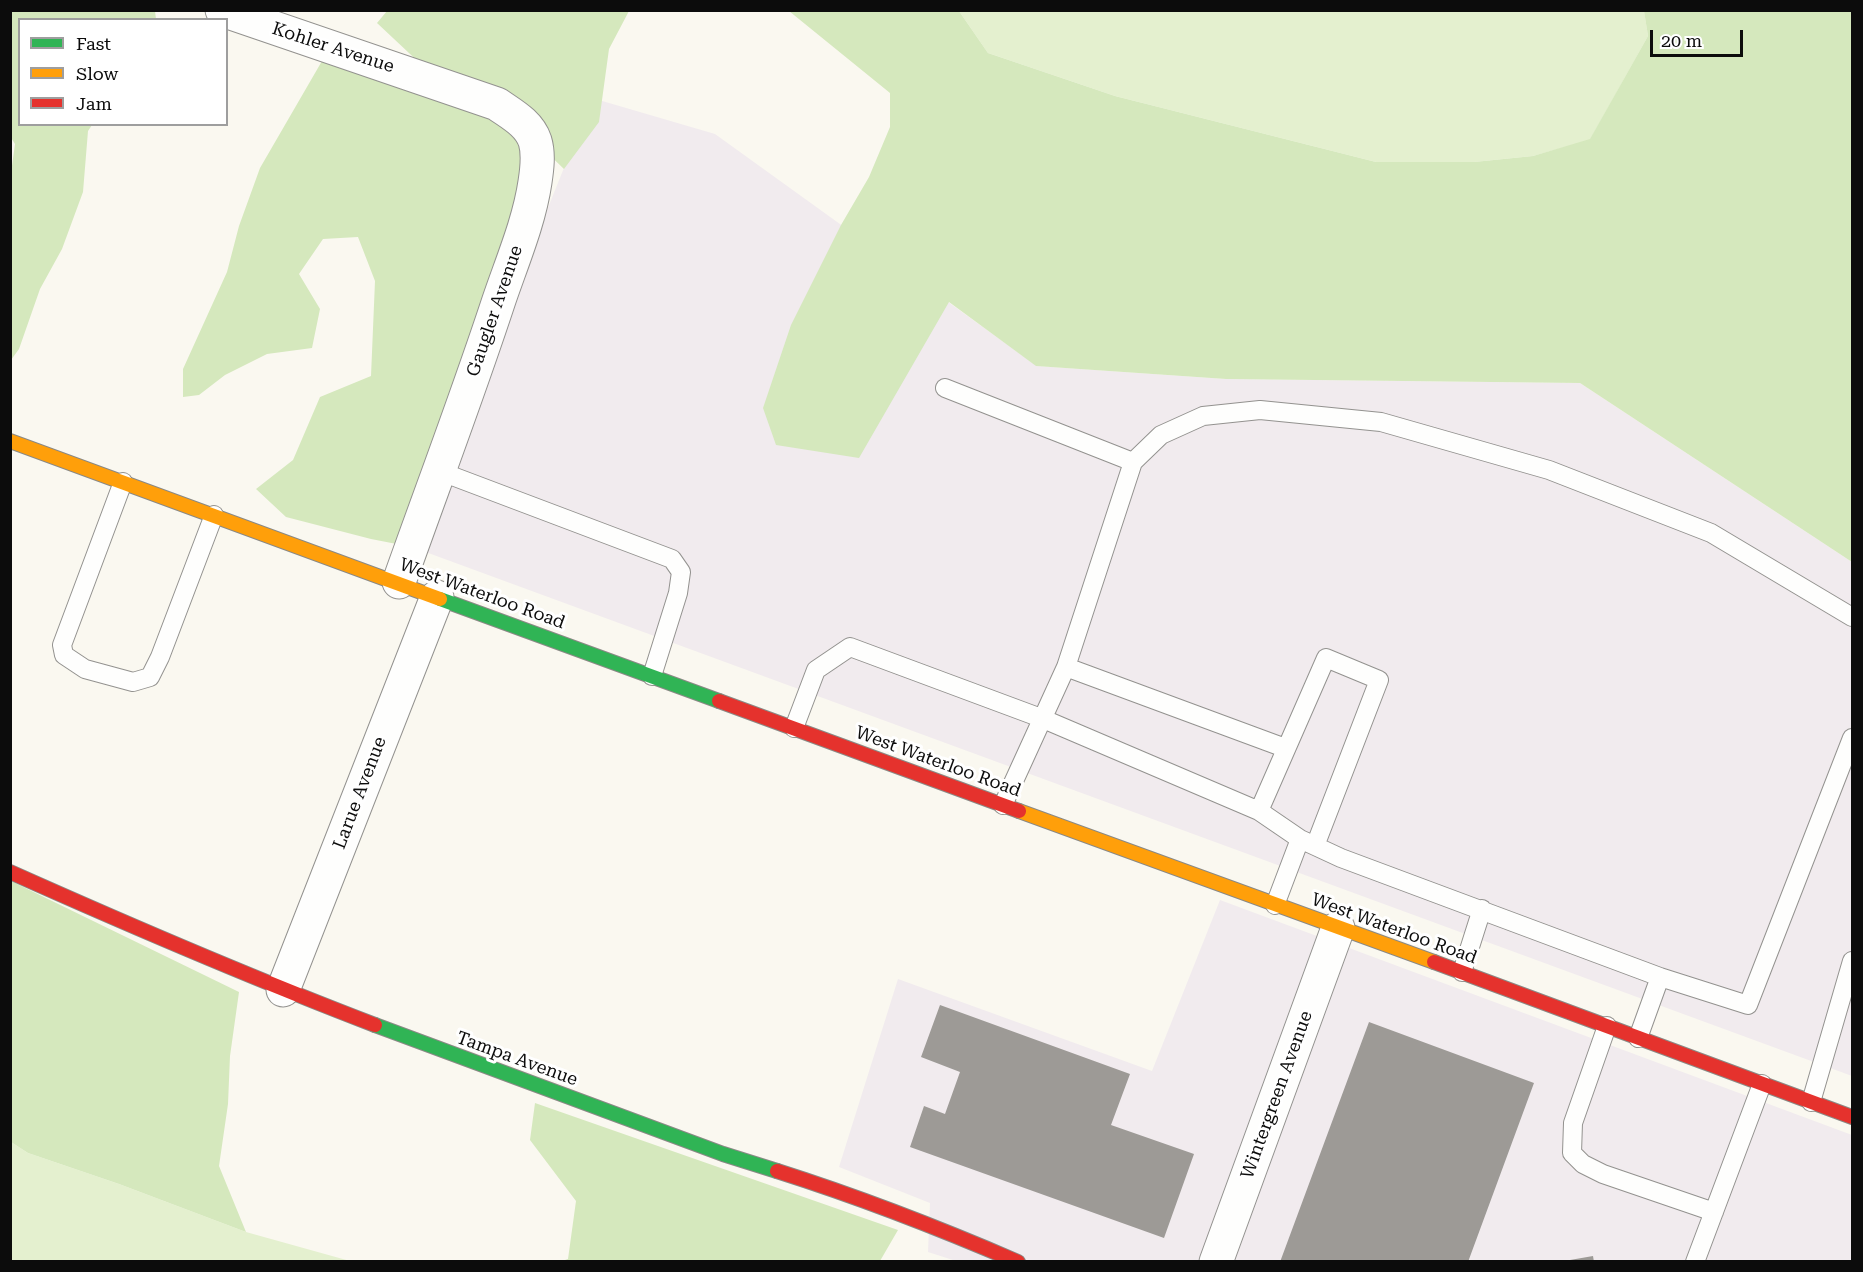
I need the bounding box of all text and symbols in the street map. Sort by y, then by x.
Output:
legend [18,18,228,126]
street label: Kohler Avenue [269,18,397,78]
scale bar [1653,18,1746,56]
text: 20 m [1661,30,1702,51]
text: Fast [76,33,111,54]
text: Slow [76,63,118,84]
text: Jam [76,93,112,114]
street label: Gaugler Avenue [462,243,528,379]
street label: West Waterloo Road [396,554,568,634]
street label: West Waterloo Road [852,722,1024,802]
street label: Larue Avenue [329,734,391,852]
street label: West Waterloo Road [1308,889,1480,969]
street label: Wintergreen Avenue [1237,1008,1317,1182]
street label: Tampa Avenue [453,1027,581,1091]

